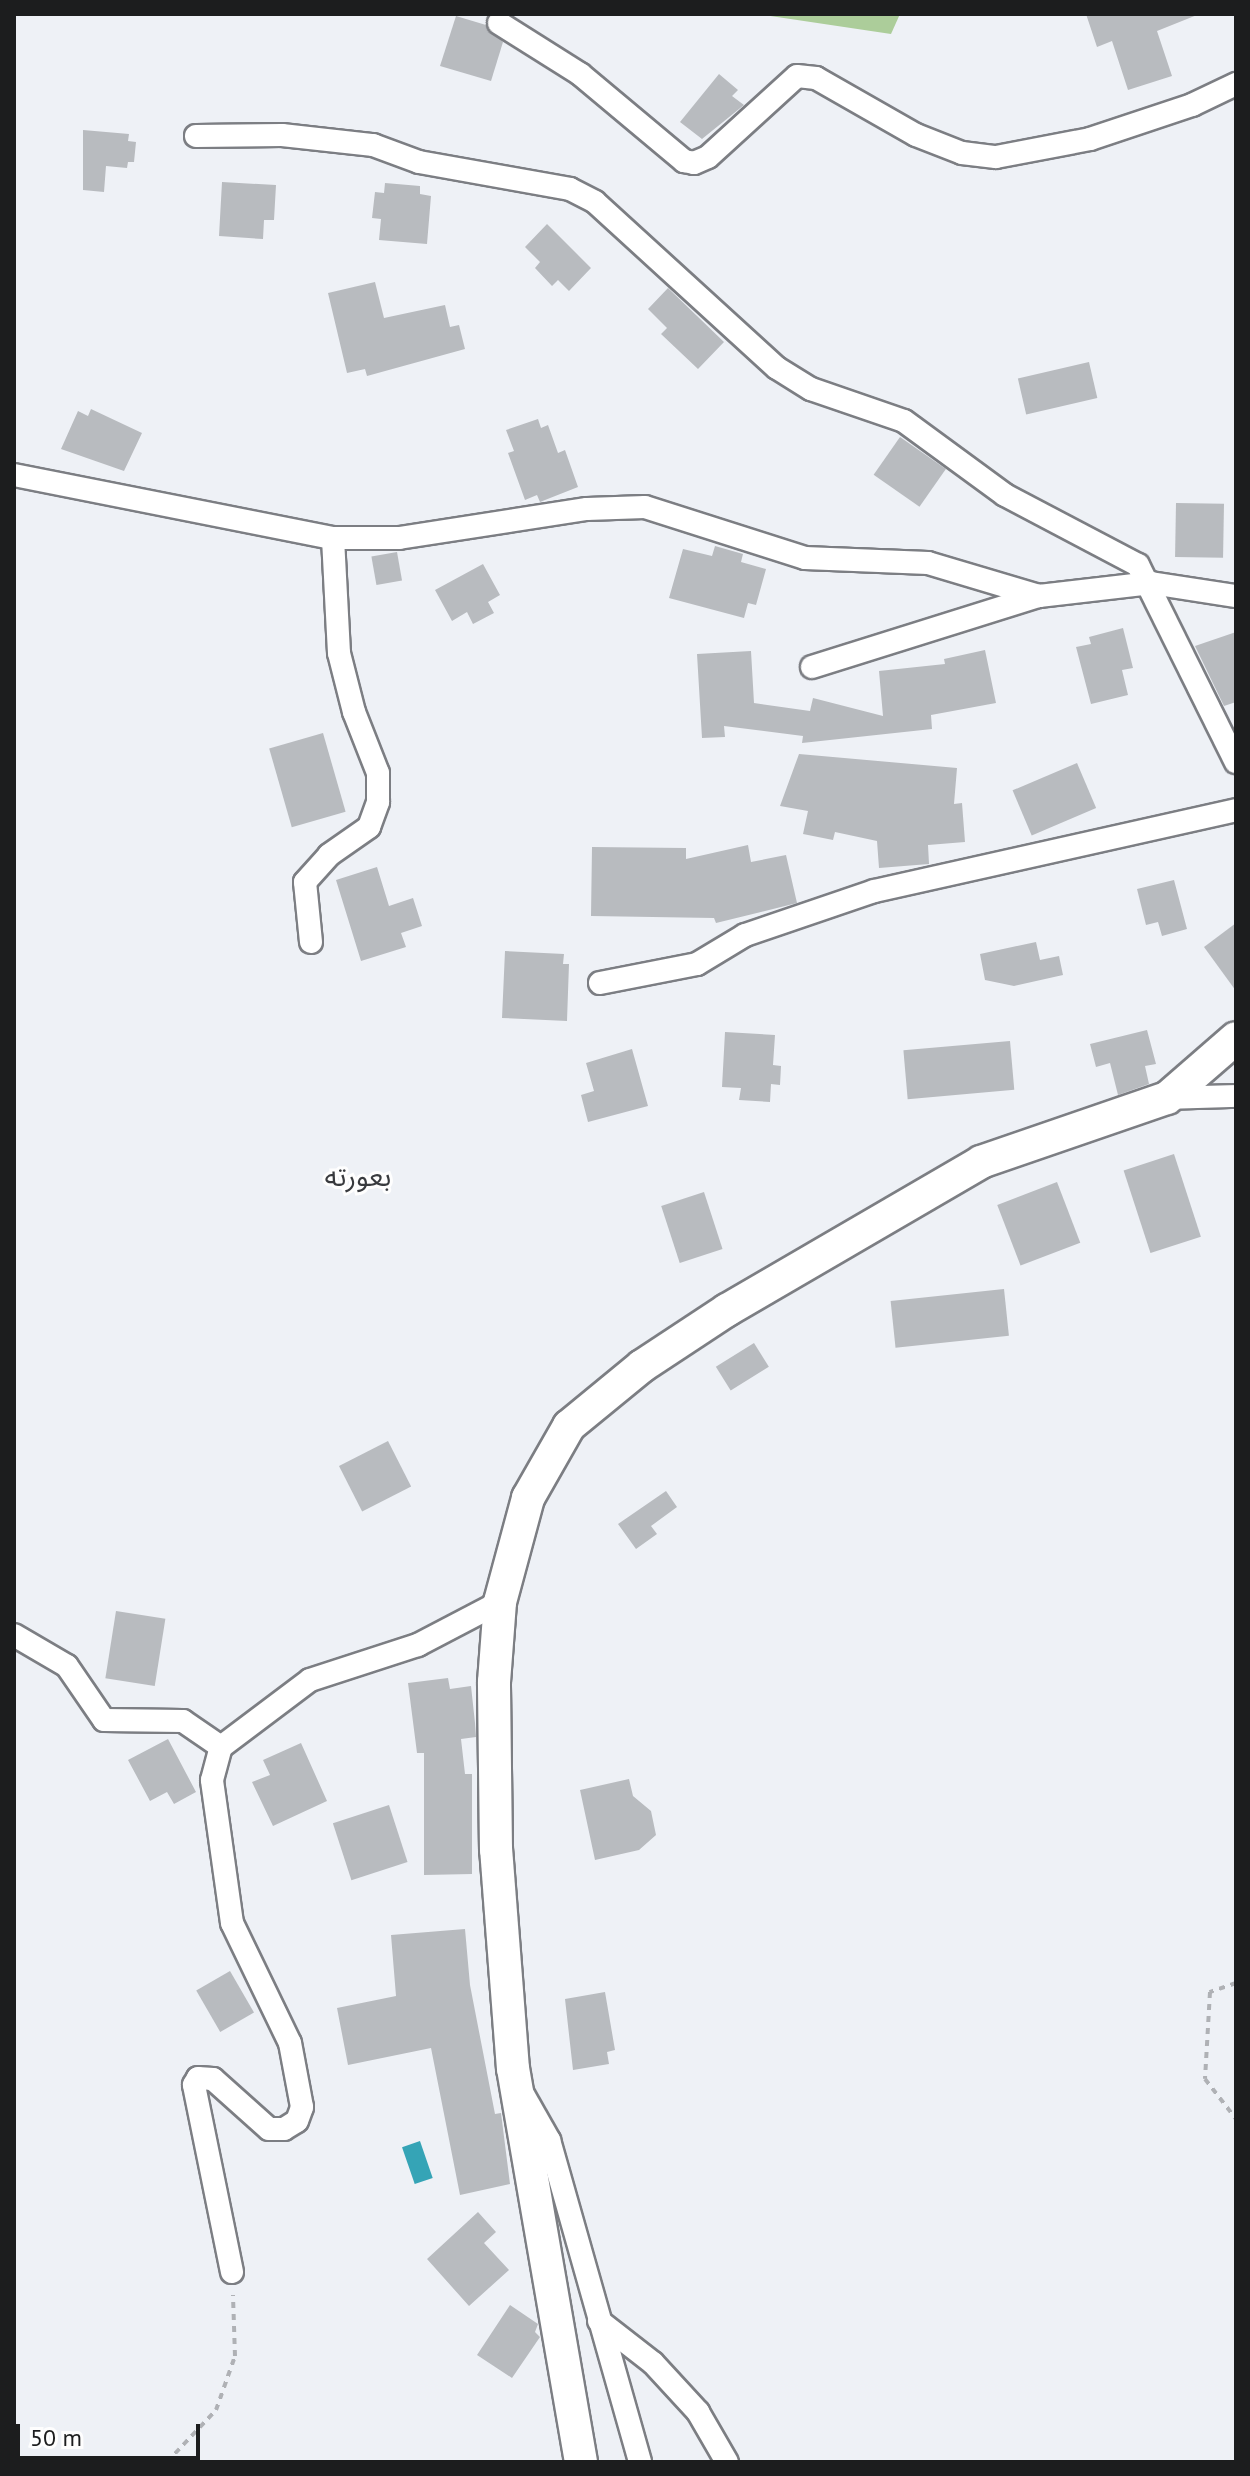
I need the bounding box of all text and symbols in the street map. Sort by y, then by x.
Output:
district label: بعورته [325,1159,391,1193]
scale bar [20,2408,204,2458]
text: 50 m [30,2422,82,2453]

